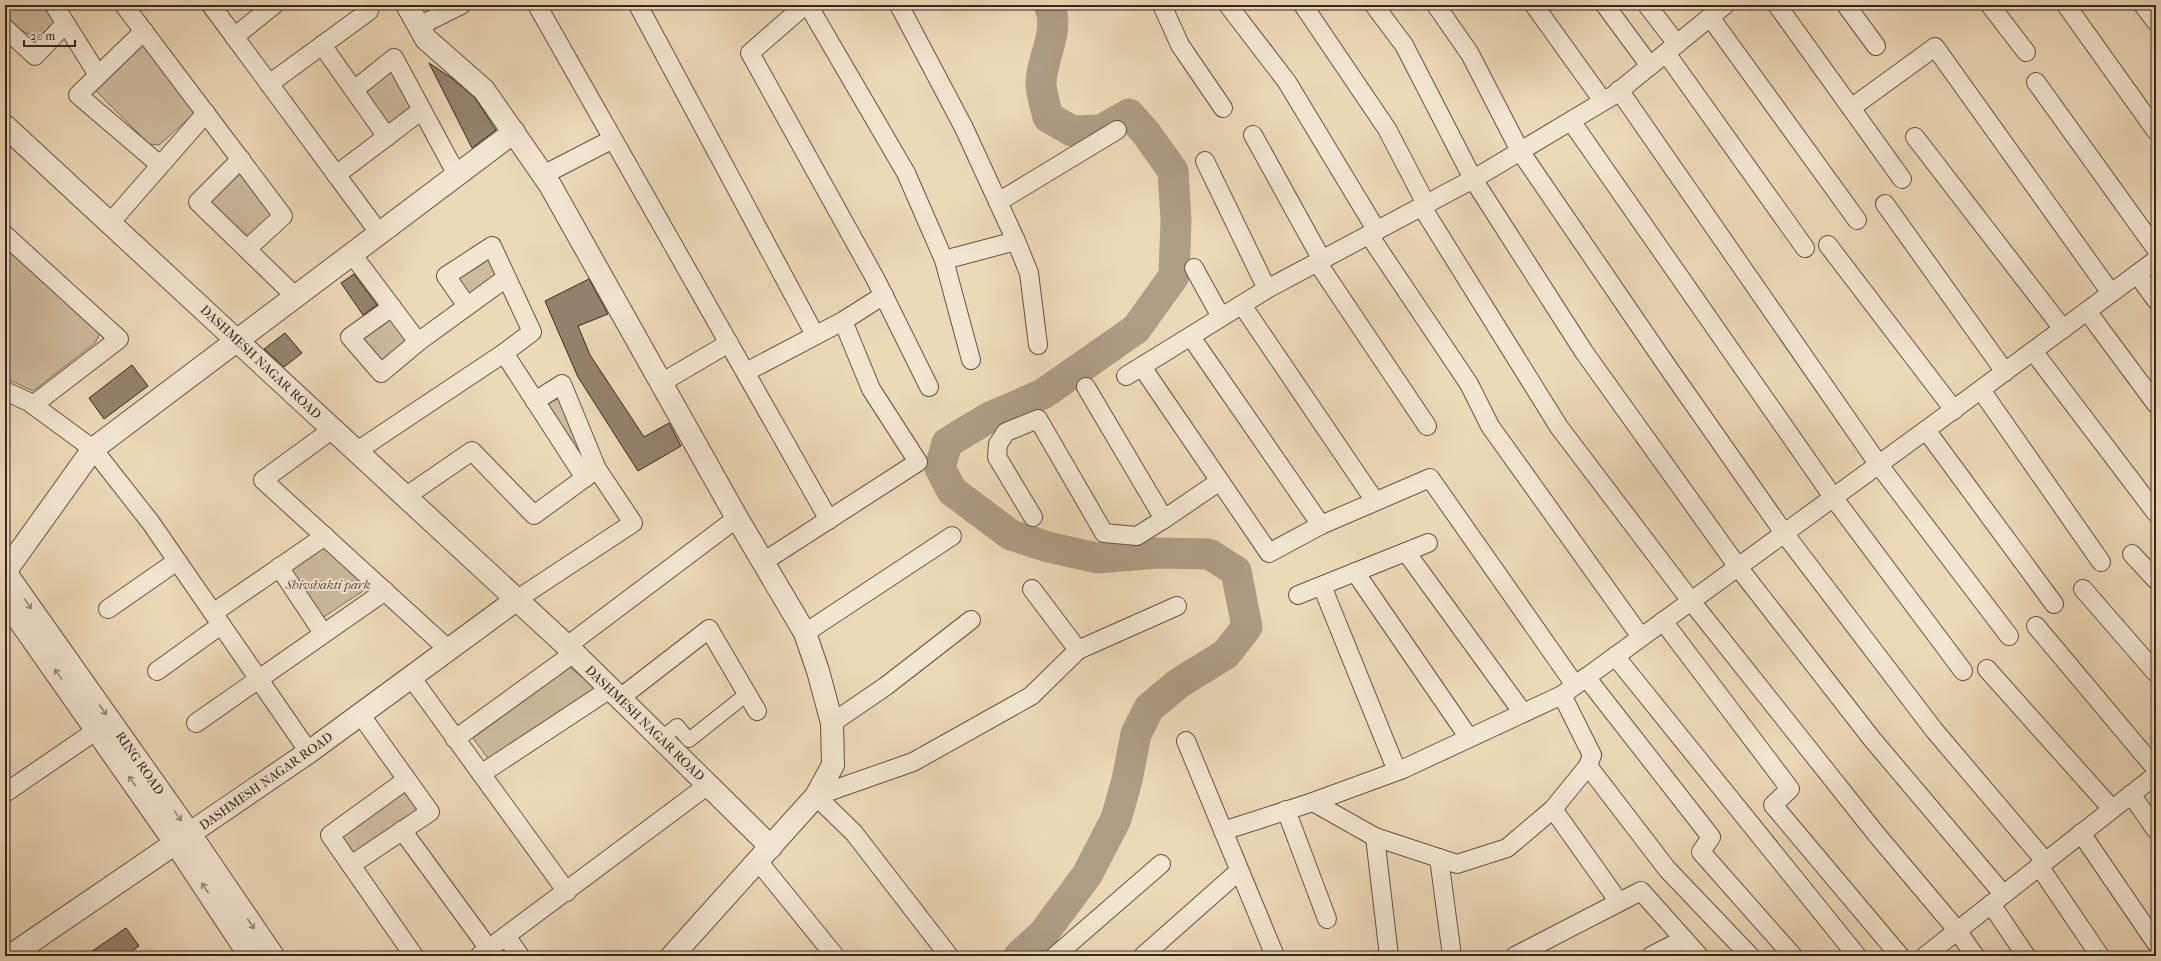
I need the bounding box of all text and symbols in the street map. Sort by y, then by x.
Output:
scale bar [24,22,75,48]
text: 20 m [30,29,55,43]
street label: DASHMESH NAGAR ROAD [197,302,325,422]
park label: Shivshakti park [285,577,371,592]
one-way arrow [24,598,32,609]
street label: DASHMESH NAGAR ROAD [582,662,708,784]
one-way arrow [54,669,62,680]
one-way arrow [99,704,107,715]
street label: RING ROAD [113,729,167,798]
street label: DASHMESH NAGAR ROAD [196,729,336,833]
one-way arrow [128,776,136,787]
one-way arrow [174,811,182,822]
one-way arrow [201,882,209,894]
one-way arrow [247,918,255,929]

